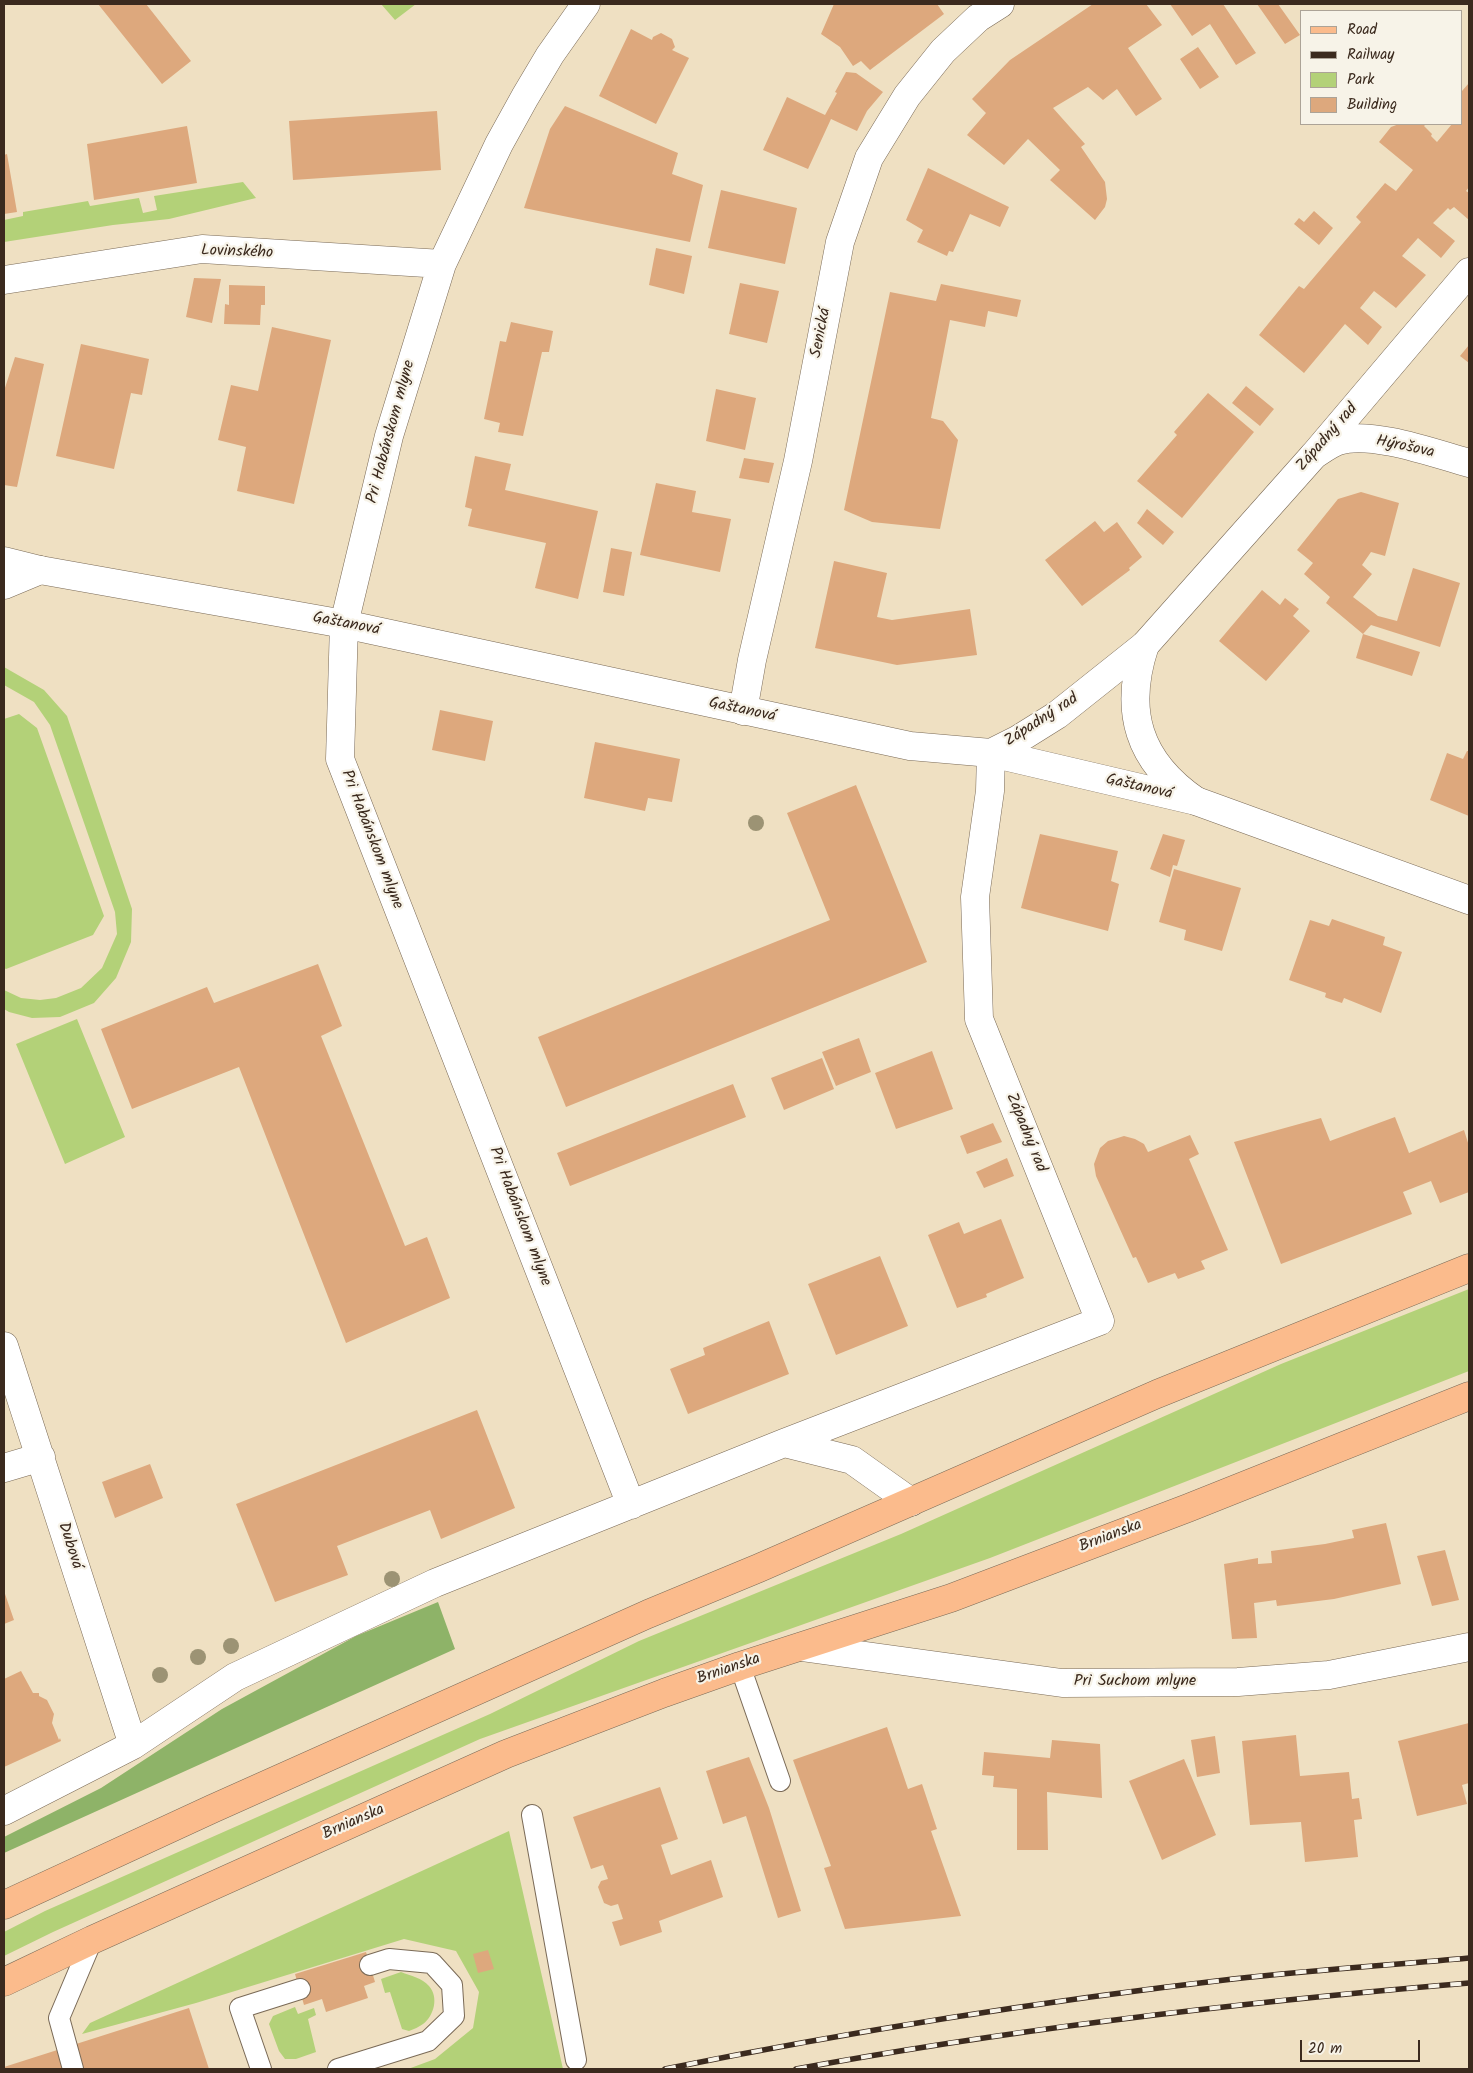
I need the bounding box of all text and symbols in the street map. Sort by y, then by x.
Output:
legend [1300,10,1463,125]
text: Road [1347,18,1377,42]
text: Railway [1347,43,1394,67]
text: Park [1347,68,1374,92]
text: Building [1347,93,1397,117]
street label: Lovinského [201,242,273,264]
street label: Senická [808,307,836,359]
street label: Pri Habánskom mlyne [364,358,420,506]
street label: Západný rad [1293,400,1363,476]
street label: Hýrošova [1374,432,1436,464]
street label: Gaštanová [311,609,381,641]
street label: Západný rad [1002,690,1082,752]
street label: Gaštanová [707,695,777,727]
street label: Pri Habánskom mlyne [336,768,406,912]
street label: Gaštanová [1104,771,1174,805]
street label: Západný rad [1000,1091,1050,1175]
street label: Pri Habánskom mlyne [484,1145,554,1289]
street label: Brnianska [1077,1516,1145,1558]
street label: Dubová [52,1520,86,1572]
street label: Brnianska [695,1650,763,1690]
street label: Pri Suchom mlyne [1074,1672,1196,1692]
street label: Brnianska [320,1801,388,1845]
scale bar [1303,2030,1423,2062]
text: 20 m [1308,2037,1342,2061]

